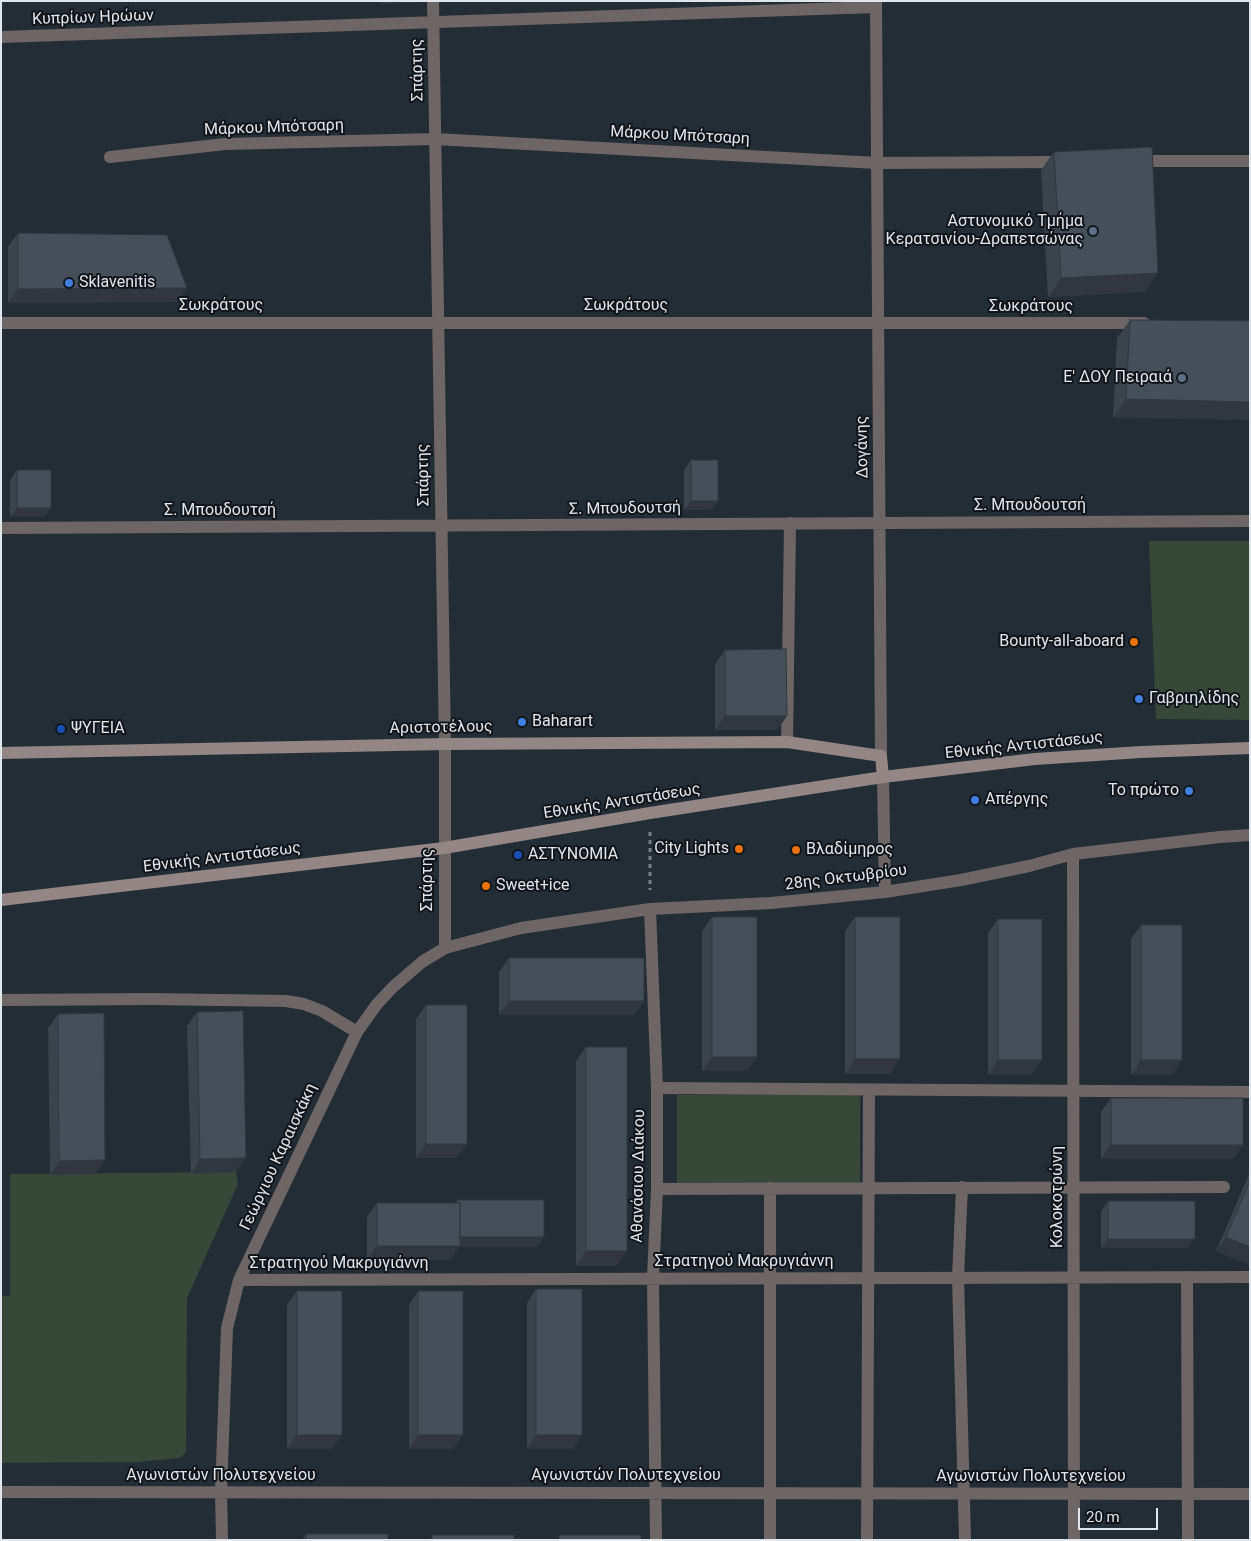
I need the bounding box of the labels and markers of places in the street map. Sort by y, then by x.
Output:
place label: Αστυνομικό Τμήμα Κερατσινίου-Δραπετσώνας [886,212,1083,250]
marker: Αστυνομικό Τμήμα Κερατσινίου-Δραπετσώνας [1087,225,1099,237]
place label: Sklavenitis [79,273,155,293]
marker: Sklavenitis [63,277,75,289]
place label: Ε' ΔΟΥ Πειραιά [1063,368,1172,388]
marker: Ε' ΔΟΥ Πειραιά [1176,372,1188,384]
place label: Bounty-all-aboard [999,632,1124,652]
marker: Bounty-all-aboard [1128,636,1140,648]
place label: Γαβριηλίδης [1149,689,1239,709]
marker: Γαβριηλίδης [1133,693,1145,705]
place label: Baharart [532,712,593,732]
marker: Baharart [516,716,528,728]
place label: ΨΥΓΕΙΑ [71,719,125,739]
marker: ΨΥΓΕΙΑ [55,723,67,735]
place label: Το πρώτο [1108,781,1179,801]
marker: Το πρώτο [1183,785,1195,797]
place label: Απέργης [985,790,1048,810]
marker: Απέργης [969,794,981,806]
place label: City Lights [654,839,729,859]
place label: Βλαδίμηρος [806,840,893,860]
marker: City Lights [733,843,745,855]
marker: Βλαδίμηρος [790,844,802,856]
place label: ΑΣΤΥΝΟΜΙΑ [528,845,618,865]
marker: ΑΣΤΥΝΟΜΙΑ [512,849,524,861]
place label: Sweet+ice [496,876,570,896]
marker: Sweet+ice [480,880,492,892]

